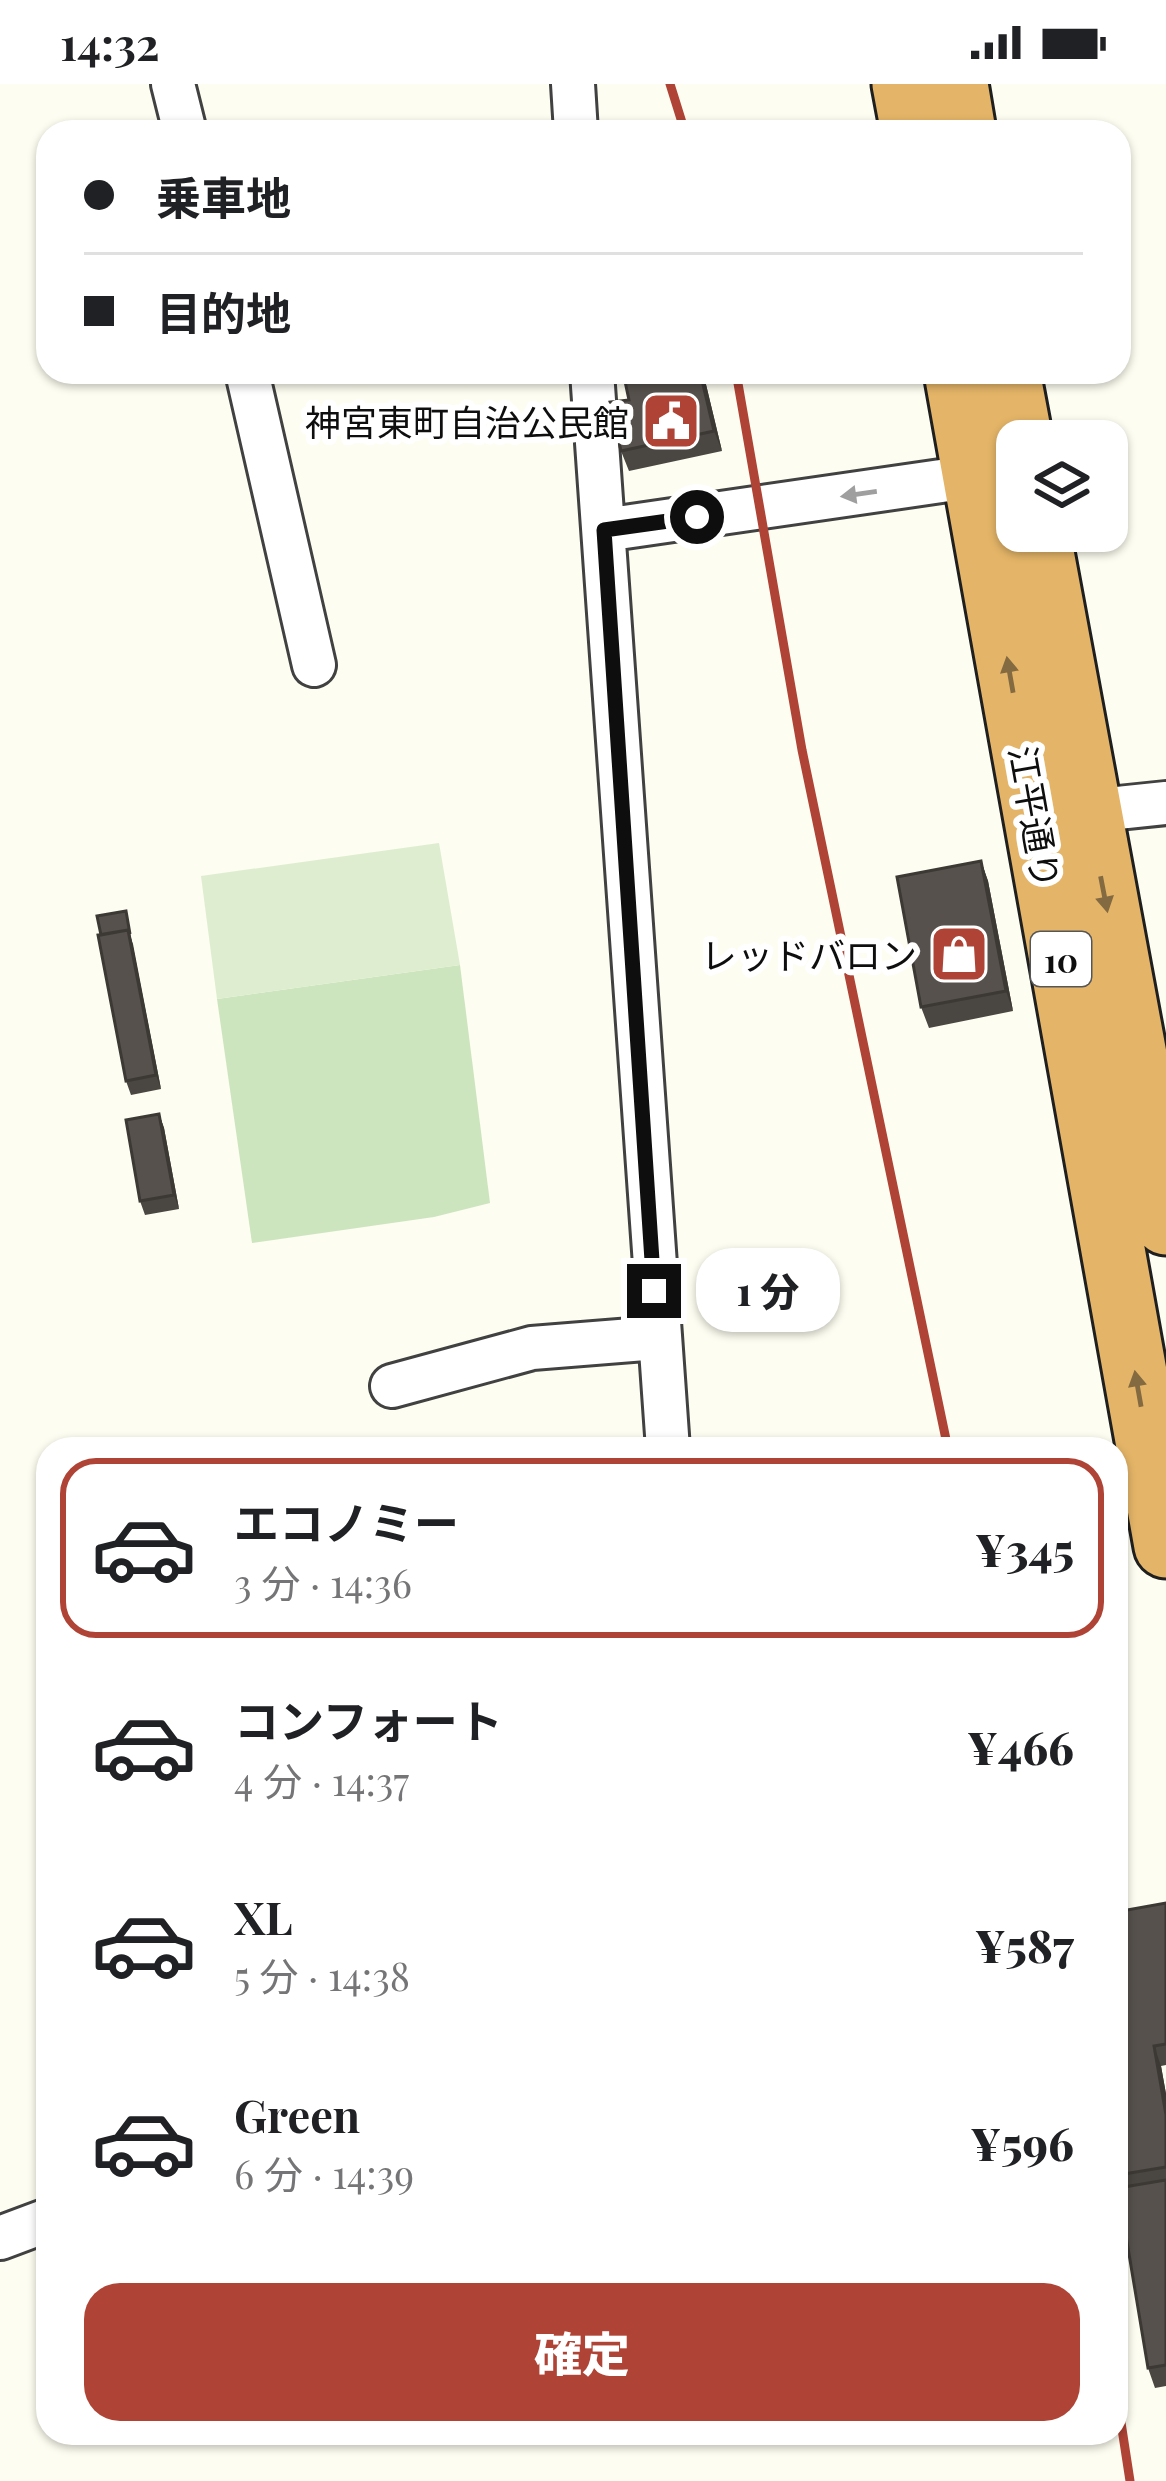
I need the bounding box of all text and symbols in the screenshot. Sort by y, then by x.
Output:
text: 14:32 [60,12,160,72]
text: 乗車地 [156,166,291,226]
text: 目的地 [156,281,291,341]
public building icon: 神宮東町自治公民館 [640,390,702,452]
place label: 神宮東町自治公民館 [305,397,629,445]
map controls [996,420,1128,552]
button: layers [996,420,1128,552]
one-way arrow [840,485,877,504]
route start [670,490,724,544]
one-way arrow [1000,655,1019,693]
street label: 江平通り [1000,742,1072,892]
one-way arrow [1095,876,1114,913]
shop icon: レッドバロン [928,923,990,985]
place label: レッドバロン [701,930,917,978]
road number: 10 [1031,932,1091,986]
callout: 1 分 [696,1249,840,1333]
route end [627,1264,681,1318]
text: 1 分 [736,1264,800,1316]
one-way arrow [1128,1370,1147,1408]
text: エコノミー [234,1491,459,1551]
icon: car [90,1494,198,1602]
text: ¥345 [975,1518,1074,1578]
text: 3 分 · 14:36 [234,1556,412,1608]
text: コンフォート [234,1689,503,1749]
icon: car [90,1692,198,1800]
text: ¥466 [967,1716,1074,1776]
text: 4 分 · 14:37 [234,1754,409,1806]
text: XL [234,1886,293,1946]
icon: car [90,1890,198,1998]
text: ¥587 [975,1914,1074,1974]
text: 5 分 · 14:38 [234,1949,410,2001]
text: Green [234,2084,360,2144]
icon: car [90,2088,198,2196]
text: ¥596 [970,2112,1074,2172]
text: 6 分 · 14:39 [234,2147,414,2199]
button: 確定 [84,2283,1080,2421]

